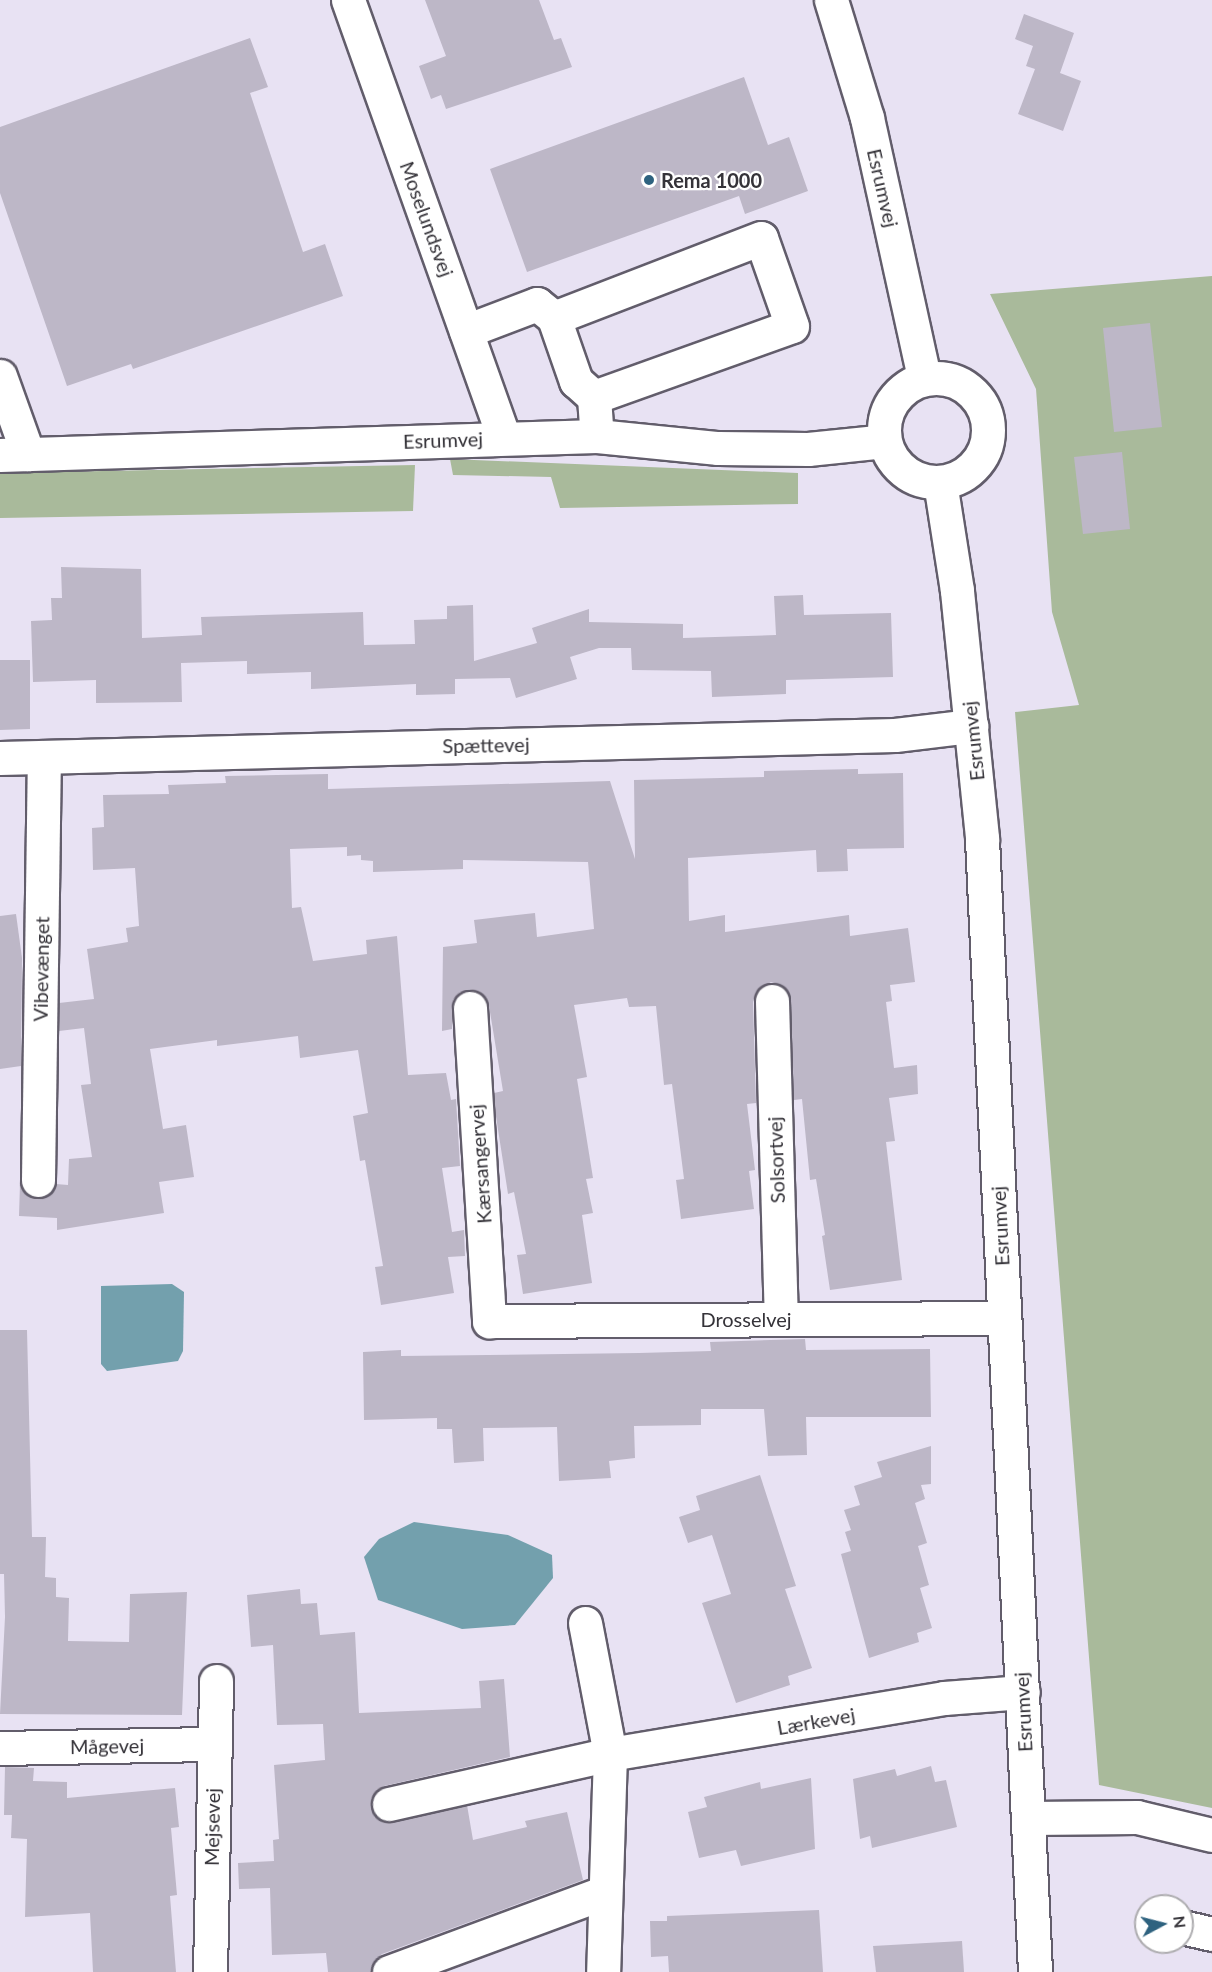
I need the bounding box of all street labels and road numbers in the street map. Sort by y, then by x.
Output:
street label: Esrumvej [862,146,904,230]
street label: Moselundsvej [395,158,459,280]
street label: Esrumvej [403,427,483,453]
street label: Esrumvej [957,700,989,782]
street label: Spættevej [442,732,530,758]
street label: Vibevænget [28,916,54,1022]
street label: Kærsangervej [464,1103,496,1225]
street label: Solsortvej [762,1116,790,1204]
street label: Esrumvej [986,1185,1014,1267]
street label: Drosselvej [700,1307,792,1331]
street label: Esrumvej [1009,1671,1037,1753]
street label: Lærkevej [775,1702,857,1740]
street label: Mågevej [70,1733,144,1759]
street label: Mejsevej [199,1788,225,1866]

